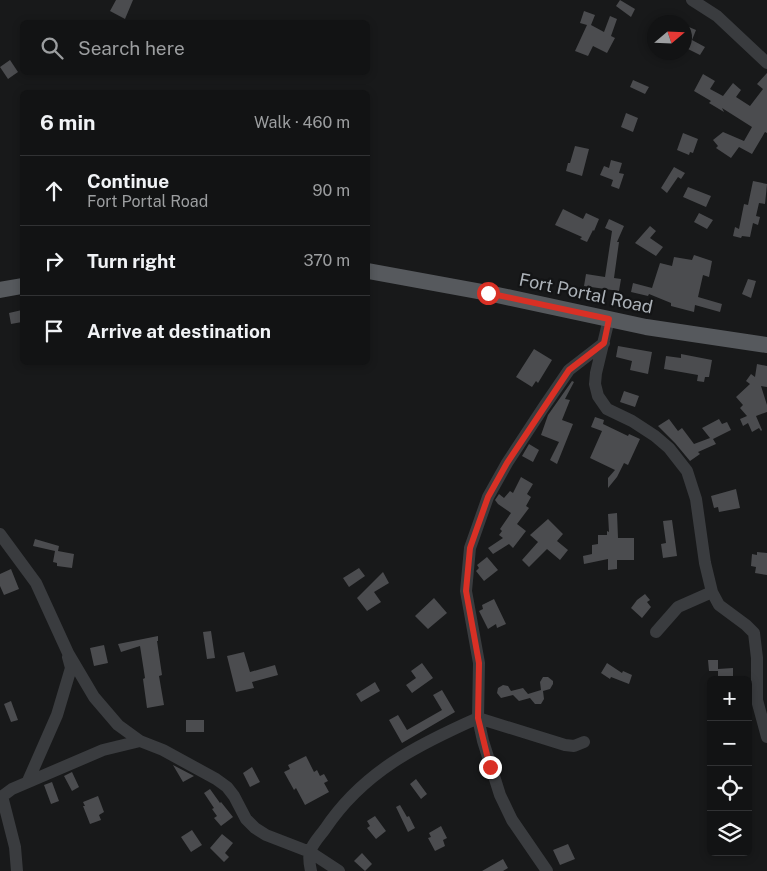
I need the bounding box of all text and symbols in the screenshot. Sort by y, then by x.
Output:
north arrow [647,15,692,60]
search box [20,20,370,75]
icon: search [38,34,66,62]
text: Search here [78,37,185,59]
text: 6 min [40,110,96,135]
text: Walk · 460 m [254,113,350,132]
text: Continue [87,170,169,192]
icon: ahead [40,177,68,205]
text: 90 m [313,181,350,200]
text: Fort Portal Road [87,192,208,211]
icon: right [40,247,68,275]
text: Turn right [87,250,176,272]
text: 370 m [303,251,350,270]
street label: Fort Portal Road [517,269,655,317]
route start [477,282,500,305]
icon: arrive [40,317,68,345]
text: Arrive at destination [87,320,271,342]
map controls [707,676,752,856]
button: + [707,676,752,721]
button: − [707,721,752,766]
route end [479,756,502,779]
button: locate [707,766,752,811]
button: layers [707,811,752,856]

